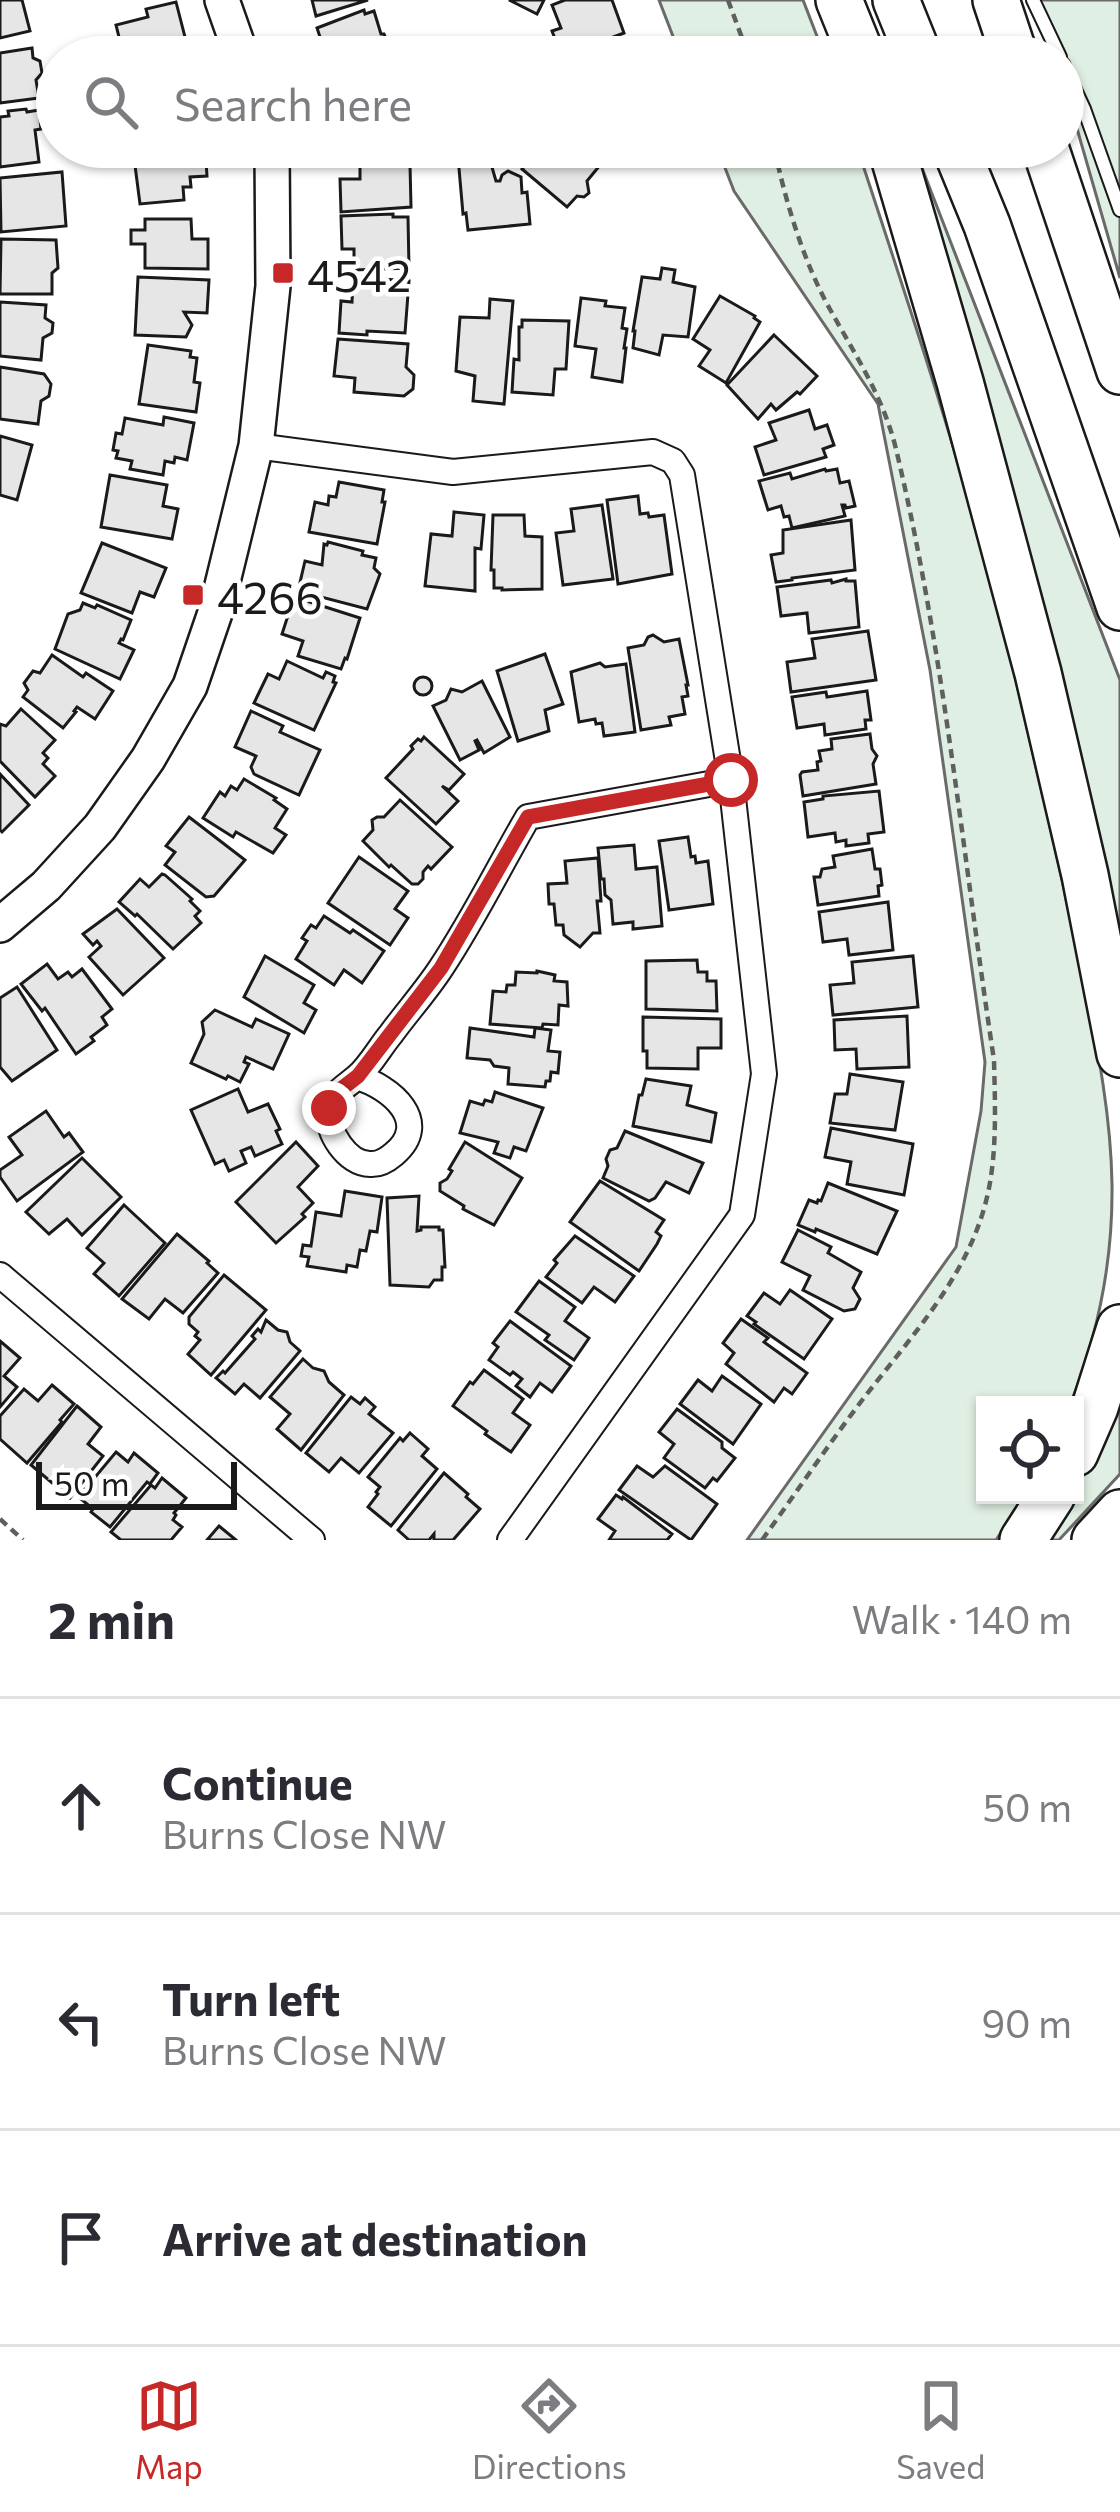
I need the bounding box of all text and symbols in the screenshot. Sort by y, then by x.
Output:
search box [36,36,1084,168]
icon: search [78,69,144,135]
text: Search here [174,75,412,130]
place label: 4542 [307,246,411,301]
marker: 4542 [270,260,296,286]
place label: 4266 [217,568,323,623]
marker: 4266 [180,582,206,608]
route start [704,753,758,807]
route end [302,1081,356,1135]
map controls [976,1396,1084,1504]
button: locate [976,1396,1084,1504]
scale bar [36,1456,237,1509]
text: 50 m [54,1462,130,1503]
text: 2 min [48,1587,175,1650]
text: Walk · 140 m [852,1594,1072,1642]
text: Continue [162,1754,353,1809]
icon: ahead [48,1773,114,1839]
text: 50 m [983,1782,1072,1830]
text: Burns Close NW [162,1809,447,1857]
text: Turn left [162,1970,340,2025]
icon: left [48,1989,114,2055]
text: 90 m [981,1998,1072,2046]
text: Burns Close NW [162,2025,447,2073]
icon: arrive [48,2205,114,2271]
text: Arrive at destination [162,2210,588,2265]
tab: Map [135,2373,203,2486]
tab: Directions [472,2373,627,2486]
tab: Saved [896,2373,985,2486]

